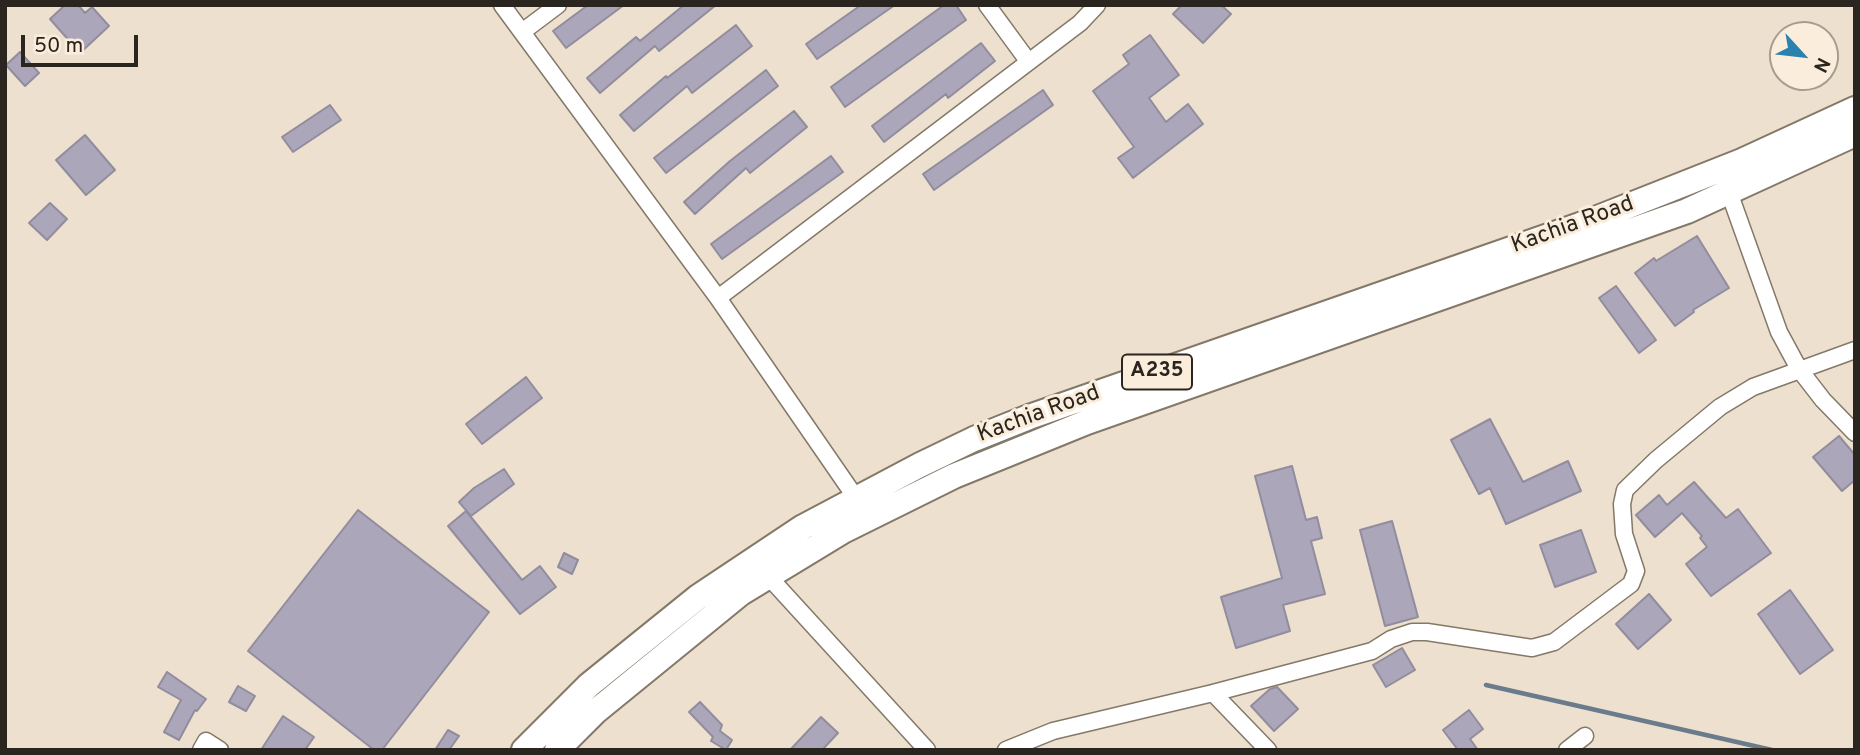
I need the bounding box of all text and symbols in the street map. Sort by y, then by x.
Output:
scale bar [24,21,142,65]
north arrow [1769,21,1839,91]
text: 50 m [34,33,83,60]
text: N [1807,53,1835,76]
street label: Kachia Road [1508,191,1638,261]
road number: A235 [1122,354,1192,390]
street label: Kachia Road [974,380,1104,450]

